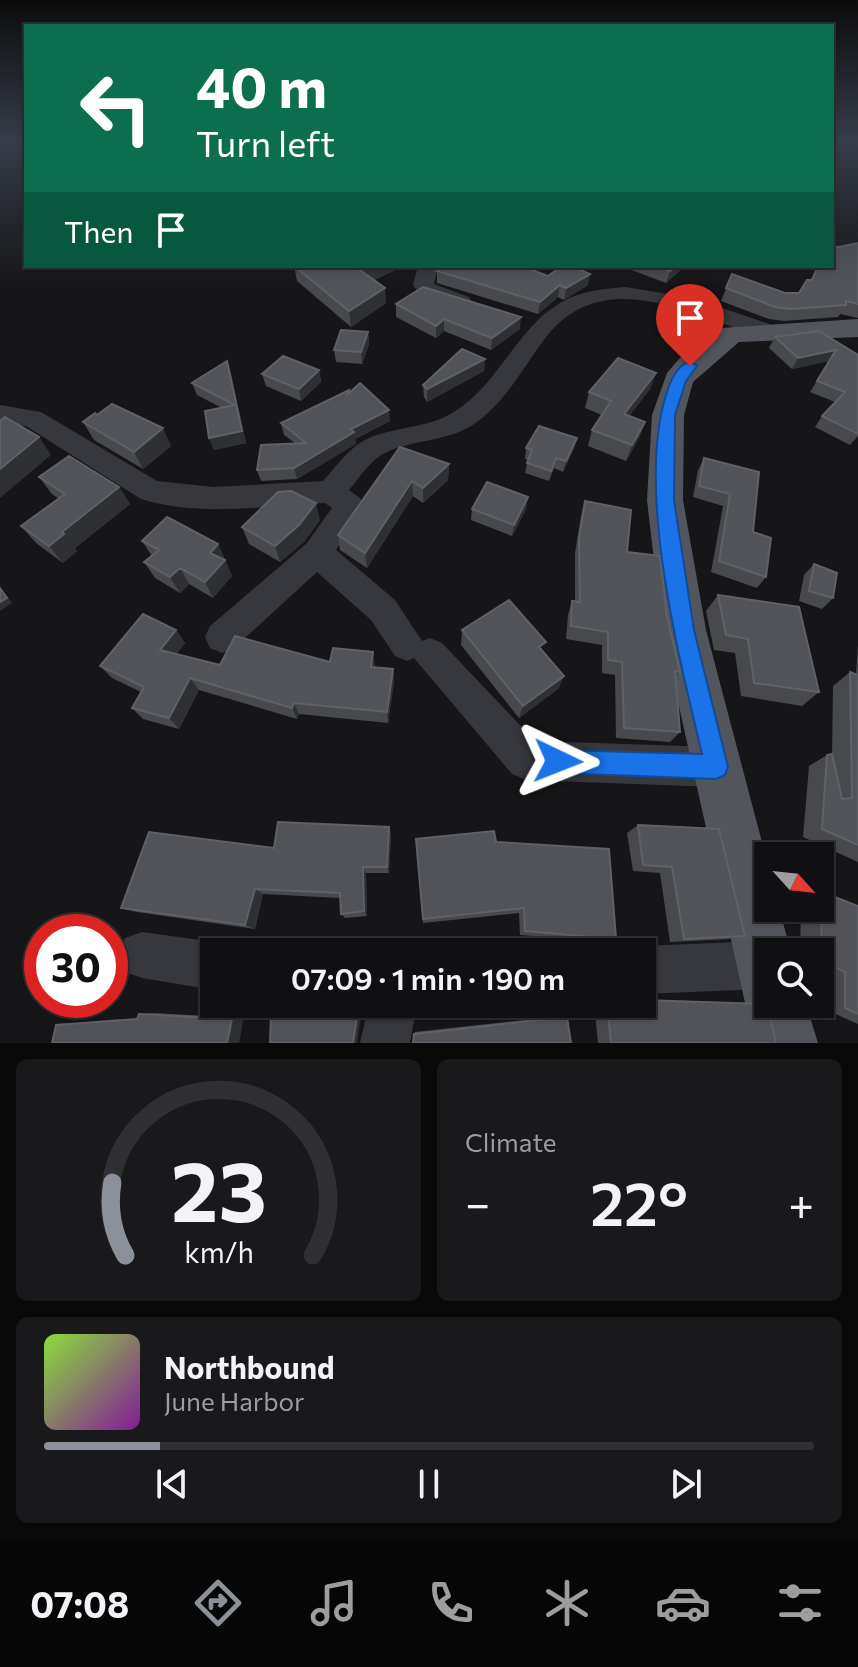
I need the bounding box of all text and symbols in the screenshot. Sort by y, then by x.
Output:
text: 40 m [196,51,327,120]
icon: left [64,56,168,160]
text: Turn left [196,120,335,164]
icon: arrive [149,208,193,252]
text: Then [64,212,133,249]
pin [656,284,724,366]
icon: arrive [668,296,712,340]
position arrow [516,719,600,803]
north arrow [754,842,834,922]
map controls [754,842,834,1018]
speed limit sign: 30 [24,914,128,1018]
button: search [754,938,834,1018]
text: 07:09 · 1 min · 190 m [291,959,565,996]
text: Climate [465,1126,557,1157]
text: 23 [171,1137,266,1239]
text: 22° [590,1165,688,1238]
text: − [465,1175,490,1229]
text: + [788,1175,814,1229]
text: km/h [184,1234,253,1269]
text: Northbound [164,1348,335,1385]
text: June Harbor [164,1385,304,1416]
icon: previous [150,1462,194,1506]
icon: pause [407,1462,451,1506]
icon: next [664,1462,708,1506]
icon: directions [190,1575,246,1631]
icon: music [306,1575,362,1631]
icon: phone [423,1575,479,1631]
icon: climate [539,1575,595,1631]
icon: car [655,1575,711,1631]
icon: filters [772,1575,828,1631]
text: 07:08 [30,1581,129,1625]

